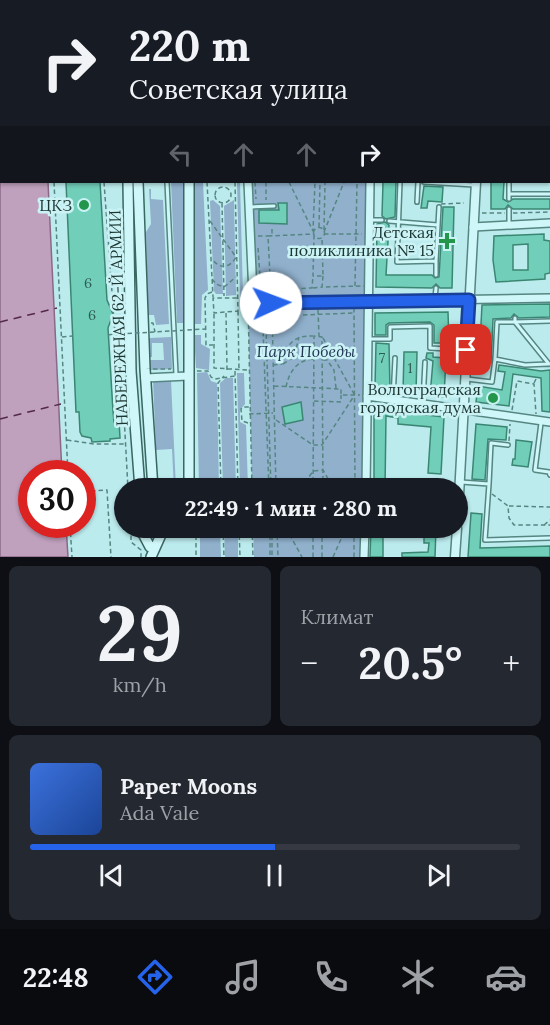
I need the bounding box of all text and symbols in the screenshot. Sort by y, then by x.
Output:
text: 220 m [129,19,250,73]
icon: right [30,24,108,102]
text: Советская улица [129,72,348,106]
icon: left [164,138,197,171]
icon: ahead [227,138,260,171]
icon: ahead [290,138,323,171]
icon: right [353,138,386,171]
place label: ЦКЗ [39,195,72,215]
marker: ЦКЗ [77,198,91,212]
street label: НАБЕРЕЖНАЯ 62-Й АРМИИ [104,209,132,427]
place label: Детская поликлиника № 15 [289,222,434,260]
marker: Детская поликлиника № 15 [438,232,456,250]
position arrow [239,271,303,335]
house number: 6 [84,274,92,292]
house number: 6 [88,306,96,324]
pin [440,324,491,375]
icon: arrive [449,333,482,366]
park label: Парк Победы [256,341,356,361]
house number: 7 [379,349,386,367]
house number: 1 [407,359,413,377]
place label: Волгоградская городская дума [360,379,481,417]
marker: Волгоградская городская дума [486,391,500,405]
speed limit sign: 30 [18,460,96,538]
text: 22:49 · 1 мин · 280 m [185,494,397,522]
text: 29 [96,583,183,682]
text: Климат [301,604,374,629]
text: 20.5° [358,634,462,691]
text: − [301,642,318,684]
text: + [502,642,520,684]
text: km/h [113,672,167,697]
text: Paper Moons [120,772,257,800]
text: Ada Vale [120,800,199,825]
icon: previous [95,859,128,892]
icon: pause [258,859,291,892]
icon: next [422,859,455,892]
icon: directions [134,956,176,998]
icon: music [222,956,264,998]
icon: phone [310,956,352,998]
icon: climate [397,956,439,998]
icon: car [485,956,527,998]
text: 22:48 [23,960,89,994]

